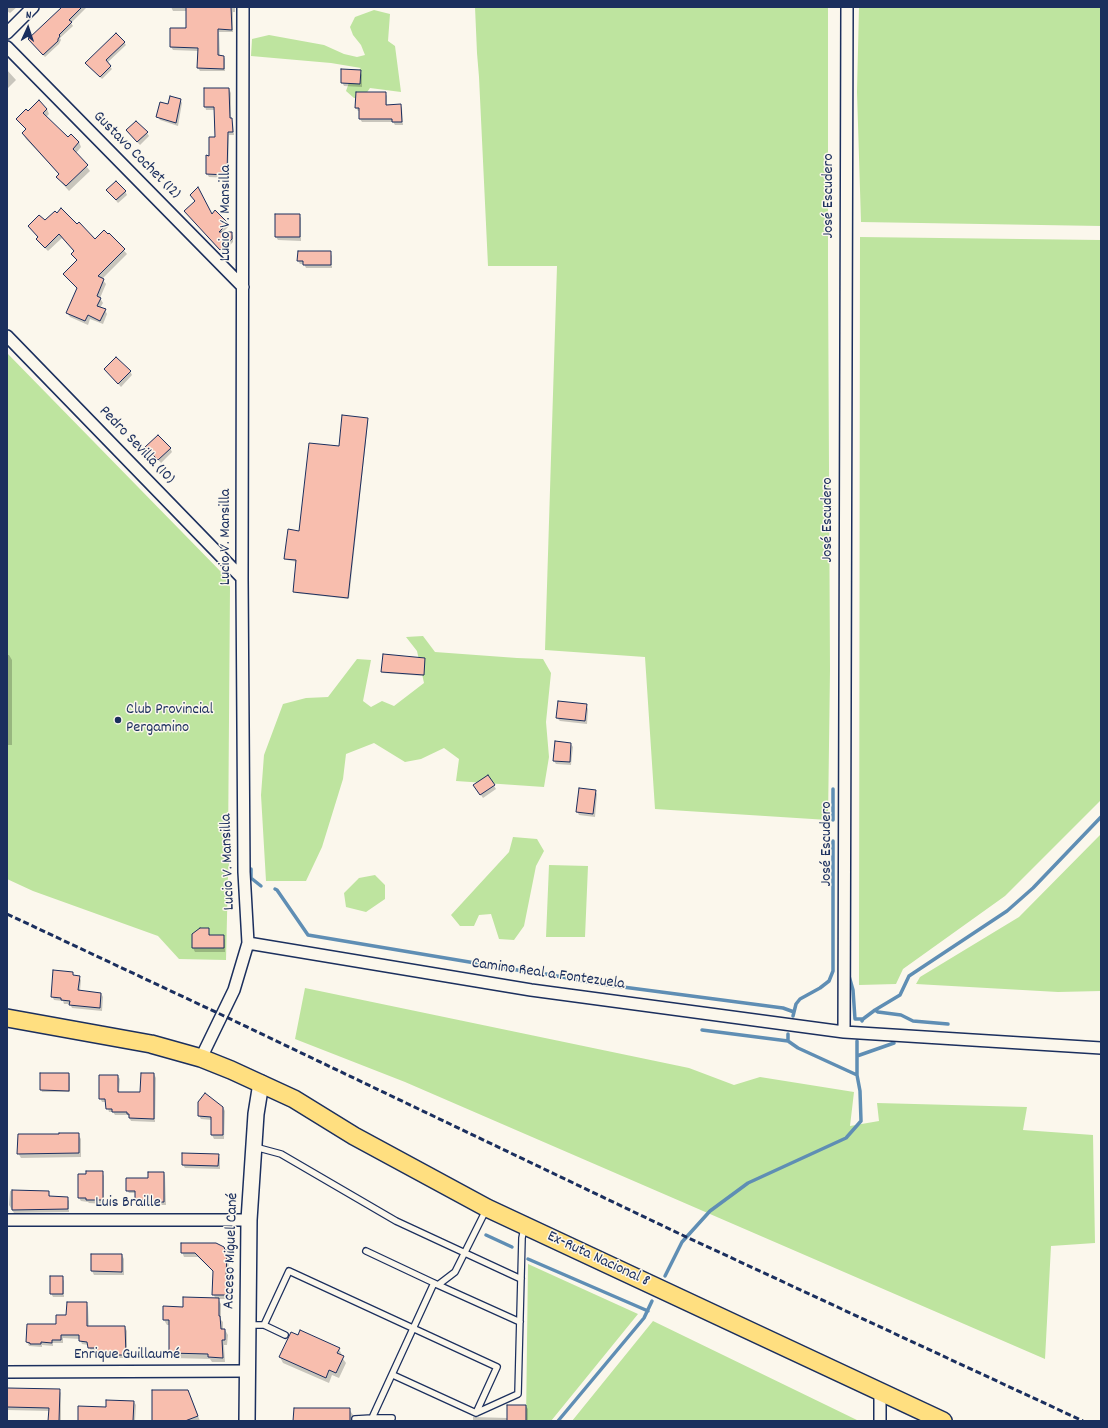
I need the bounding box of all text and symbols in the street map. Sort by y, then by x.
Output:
north arrow [8,8,48,48]
text: N [25,8,32,24]
street label: Gustavo Cochet (12) [88,108,184,204]
street label: José Escudero [820,153,840,239]
street label: Lucio V. Mansilla [217,165,237,261]
street label: Pedro Sevilla (10) [94,403,178,489]
street label: José Escudero [819,477,839,563]
street label: Lucio V. Mansilla [217,489,237,585]
place label: Club Provincial Pergamino [126,701,213,739]
marker: Club Provincial Pergamino [113,715,123,725]
street label: José Escudero [818,801,838,887]
street label: Lucio V. Mansilla [218,813,240,911]
street label: Camino Real a Fontezuela [470,955,626,995]
street label: Acceso Miguel Cané [220,1192,244,1310]
street label: Luis Braille [95,1194,161,1214]
street label: Ex-Ruta Nacional 8 [544,1228,652,1292]
street label: Enrique Guillaumé [74,1346,180,1366]

